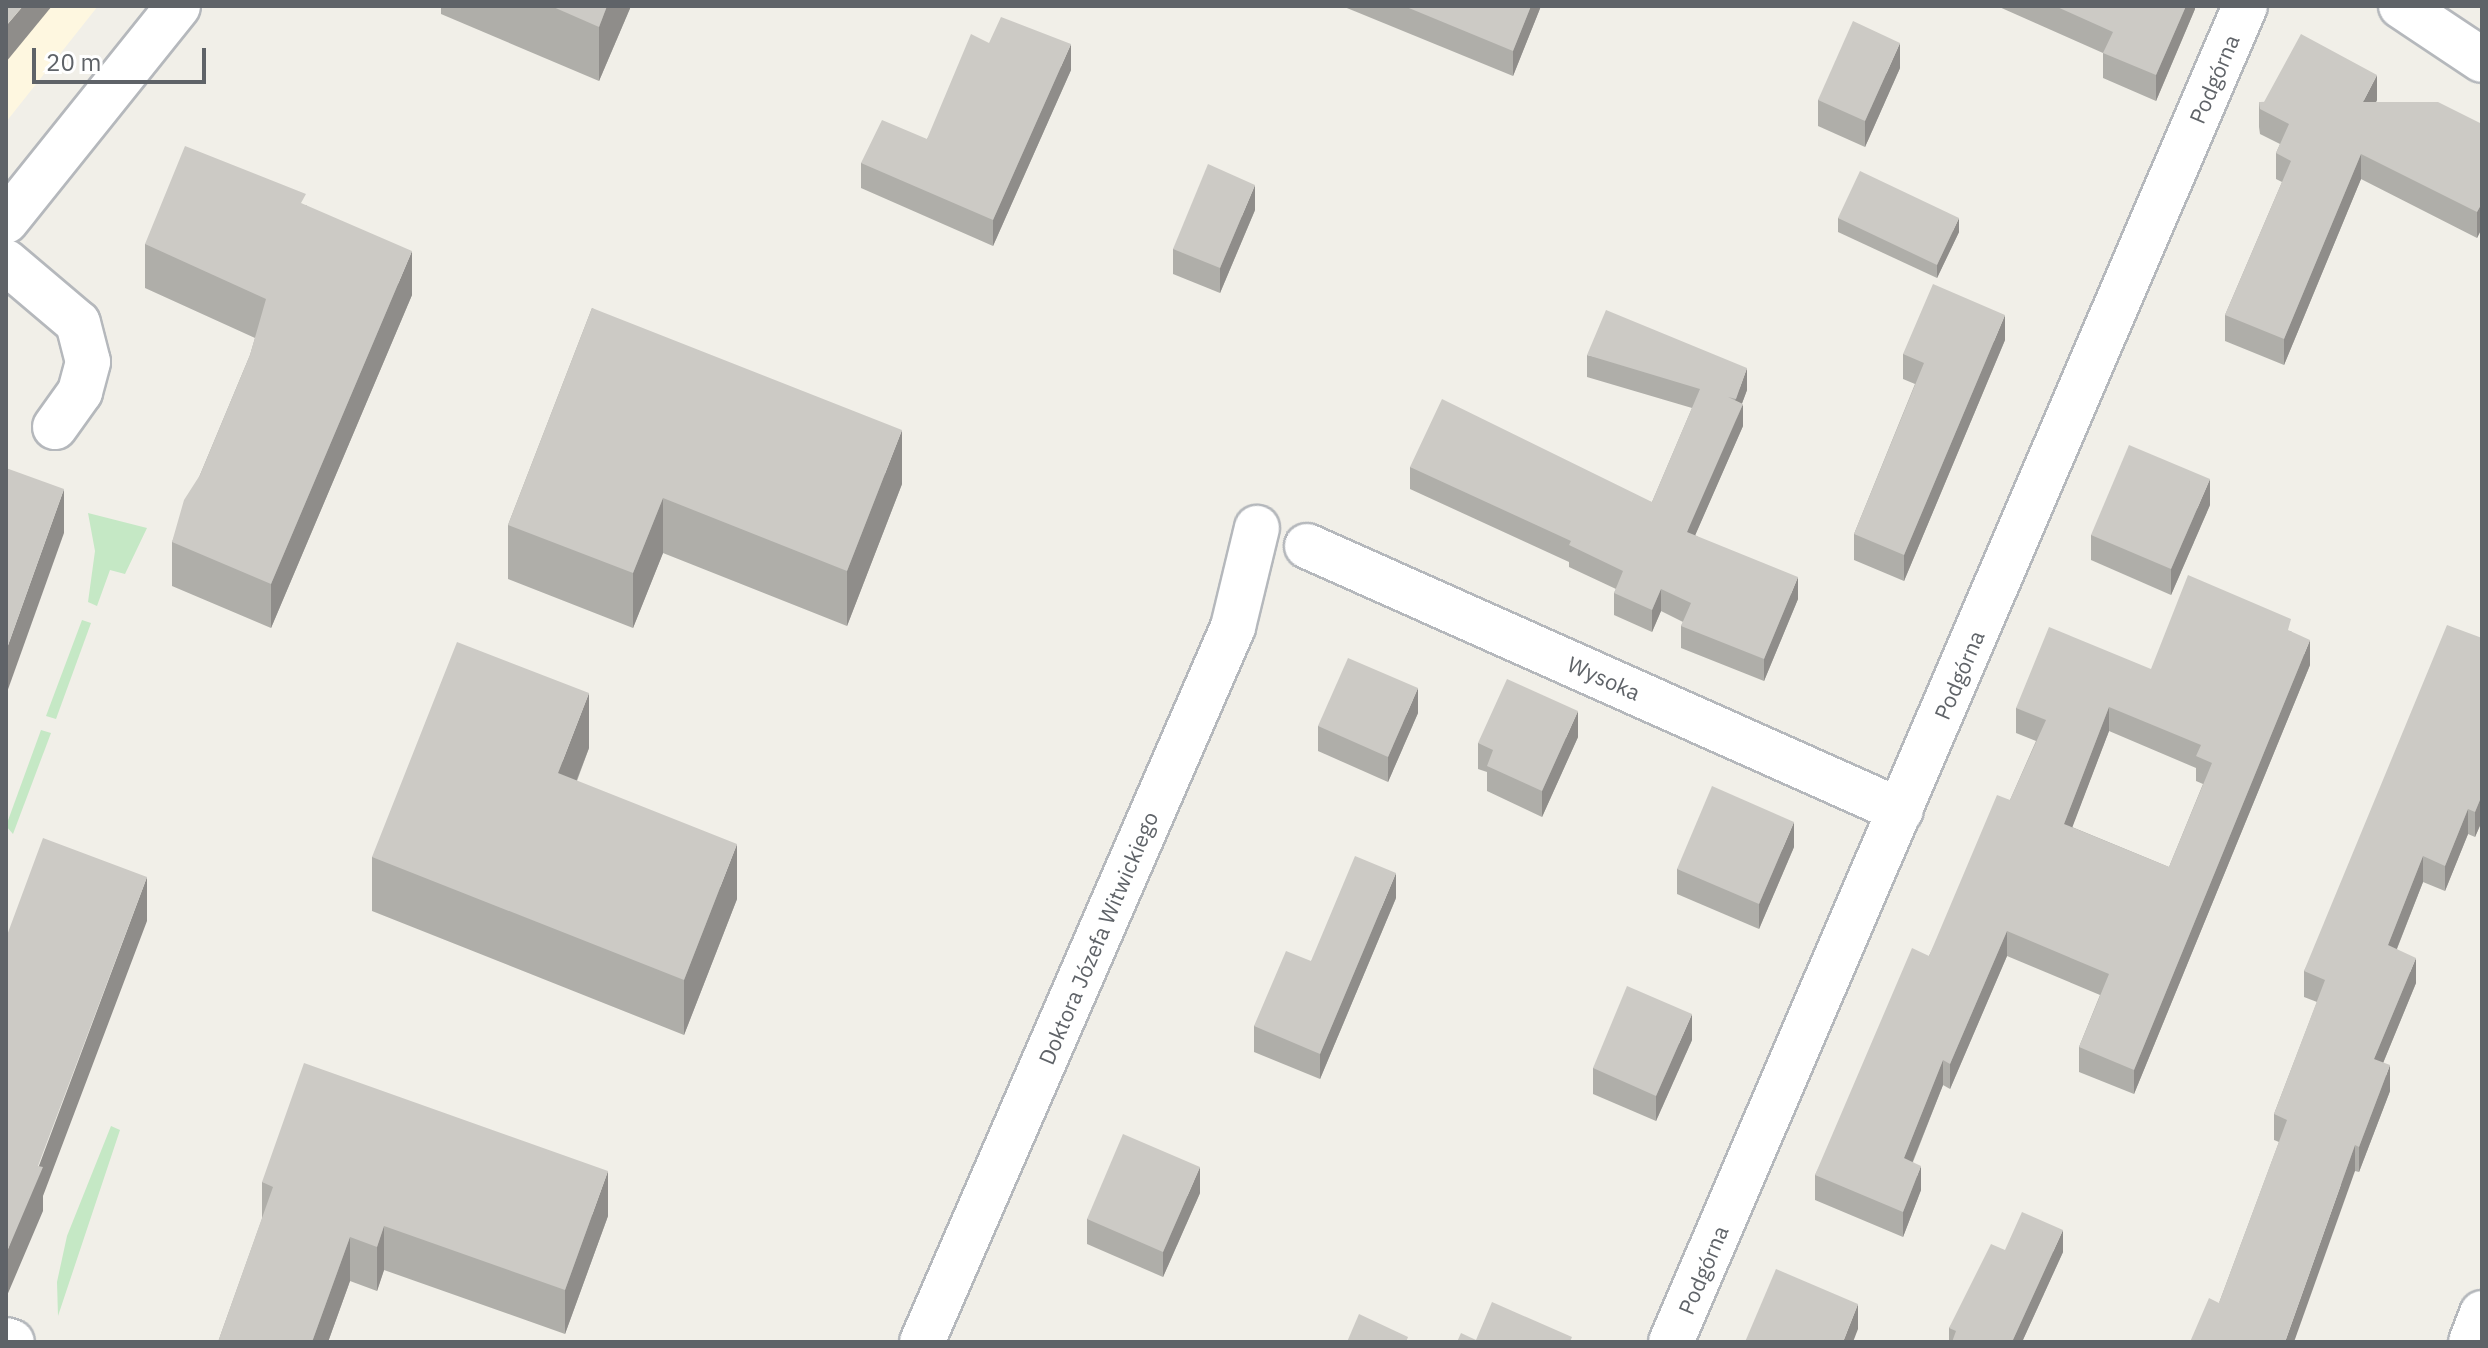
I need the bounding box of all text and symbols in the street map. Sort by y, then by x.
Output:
street label: Podgórna [2183,31,2245,127]
scale bar [36,32,210,82]
text: 20 m [46,46,101,78]
street label: Podgórna [1928,627,1990,723]
street label: Wysoka [1564,650,1644,706]
street label: Doktora Józefa Witwickiego [1033,808,1163,1068]
street label: Podgórna [1672,1222,1734,1318]

